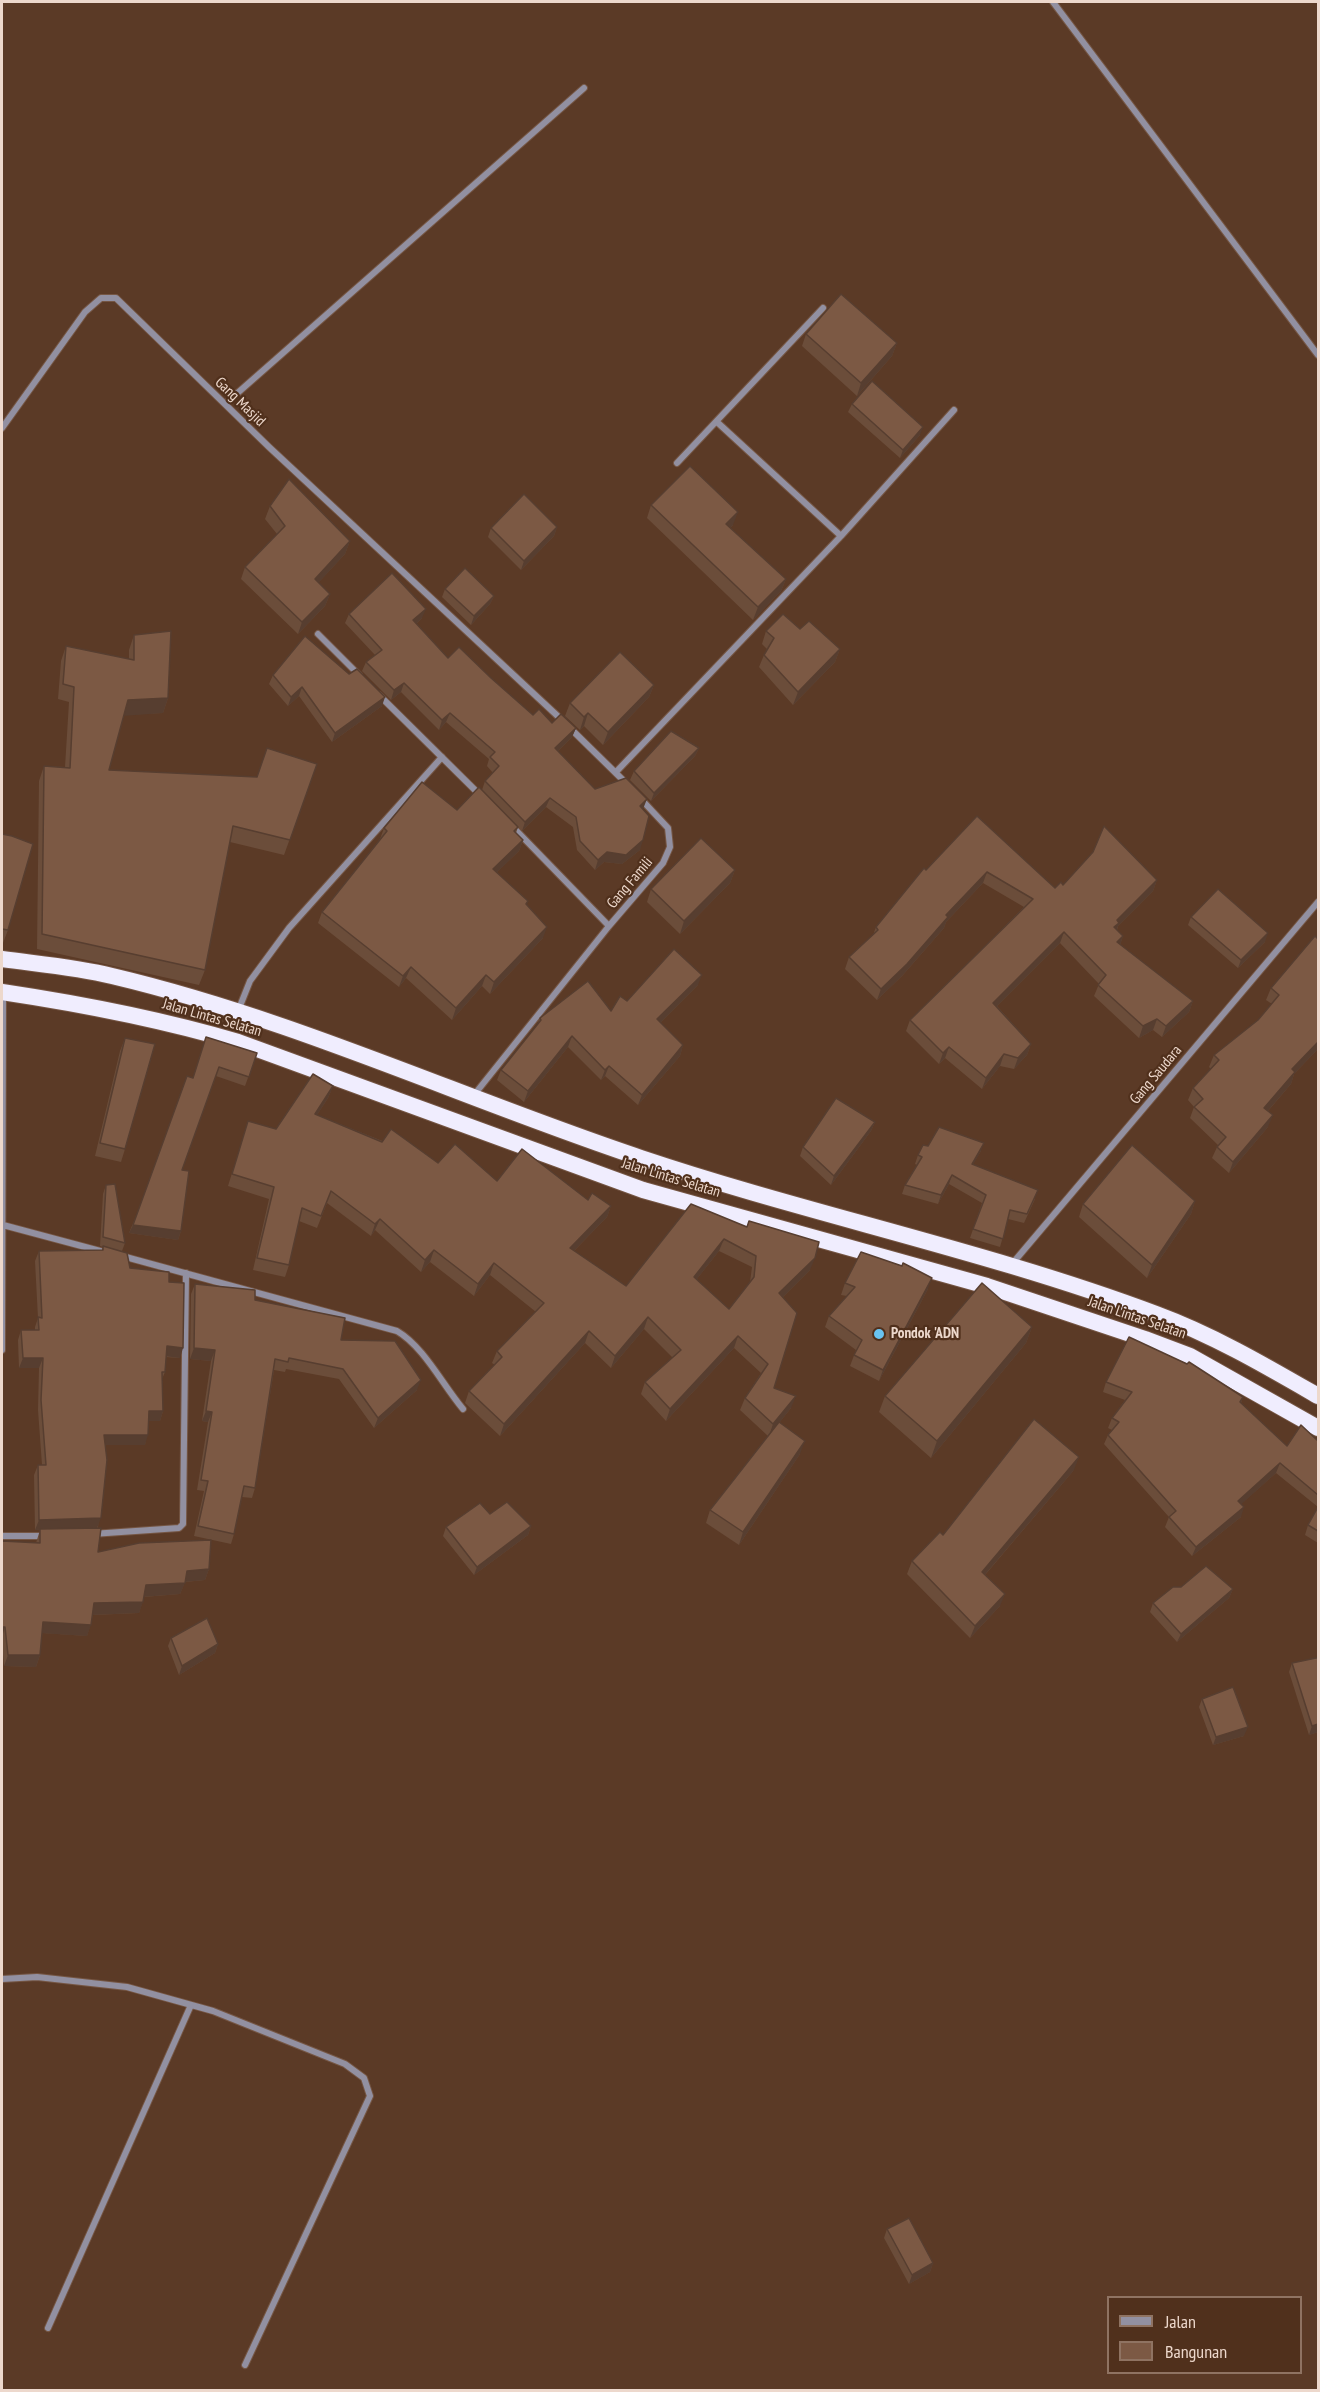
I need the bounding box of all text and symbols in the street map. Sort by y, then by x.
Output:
street label: Gang Masjid [211,374,269,430]
street label: Gang Famili [603,854,657,912]
street label: Jalan Lintas Selatan [160,995,264,1041]
street label: Gang Saudara [1126,1042,1186,1108]
street label: Jalan Lintas Selatan [620,1154,722,1202]
street label: Jalan Lintas Selatan [1086,1293,1188,1343]
place label: Pondok 'ADN [891,1325,959,1343]
marker: Pondok 'ADN [872,1327,886,1341]
legend [1107,2296,1302,2374]
text: Jalan [1165,2310,1196,2333]
text: Bangunan [1165,2340,1227,2363]

